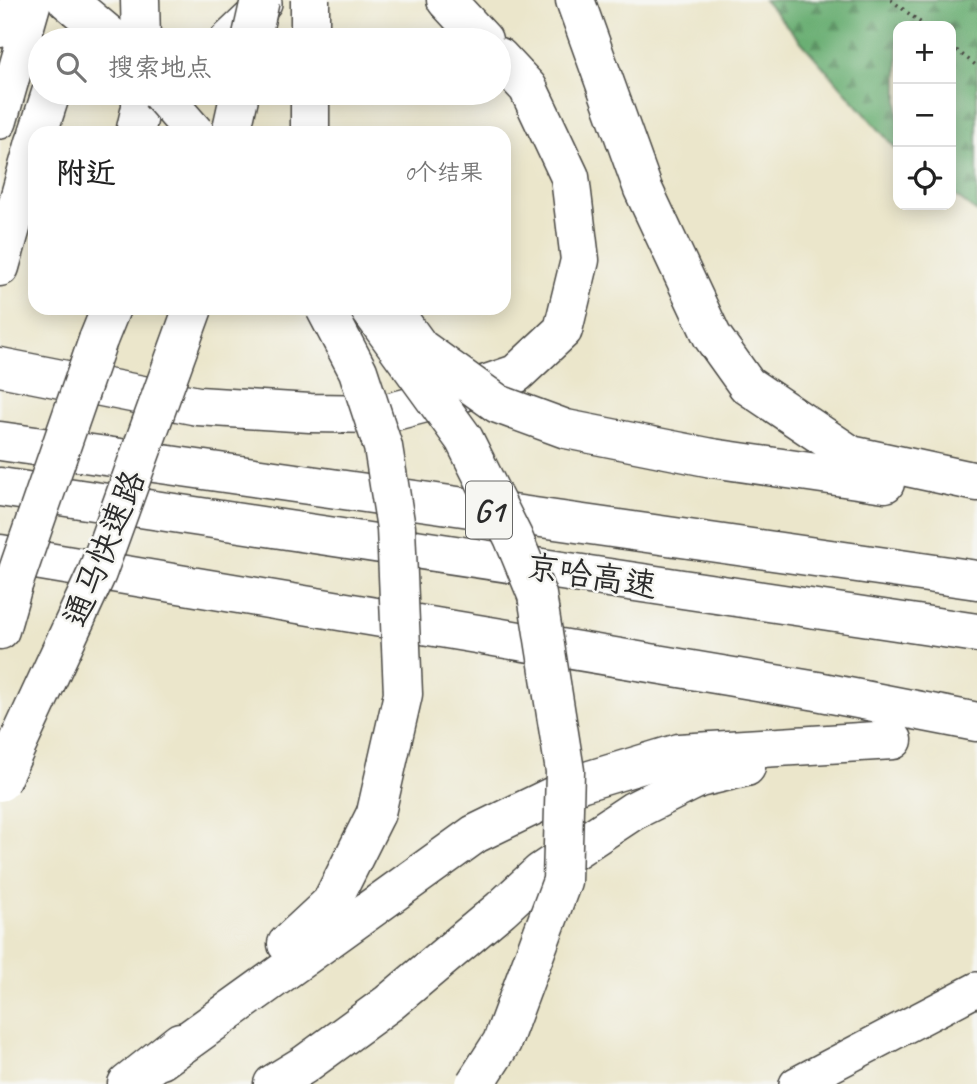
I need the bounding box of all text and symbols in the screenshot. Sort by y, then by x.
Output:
map controls [893,21,956,210]
button: + [893,21,956,84]
search box [28,28,511,105]
icon: search [52,48,90,86]
text: 搜索地点 [108,51,212,84]
button: − [893,84,956,147]
button: locate [893,147,956,210]
text: 附近 [56,154,116,192]
text: 0个结果 [404,158,483,187]
street label: 通马快速路 [54,464,154,633]
road number: G1 [466,482,512,538]
street label: 京哈高速 [523,545,660,607]

